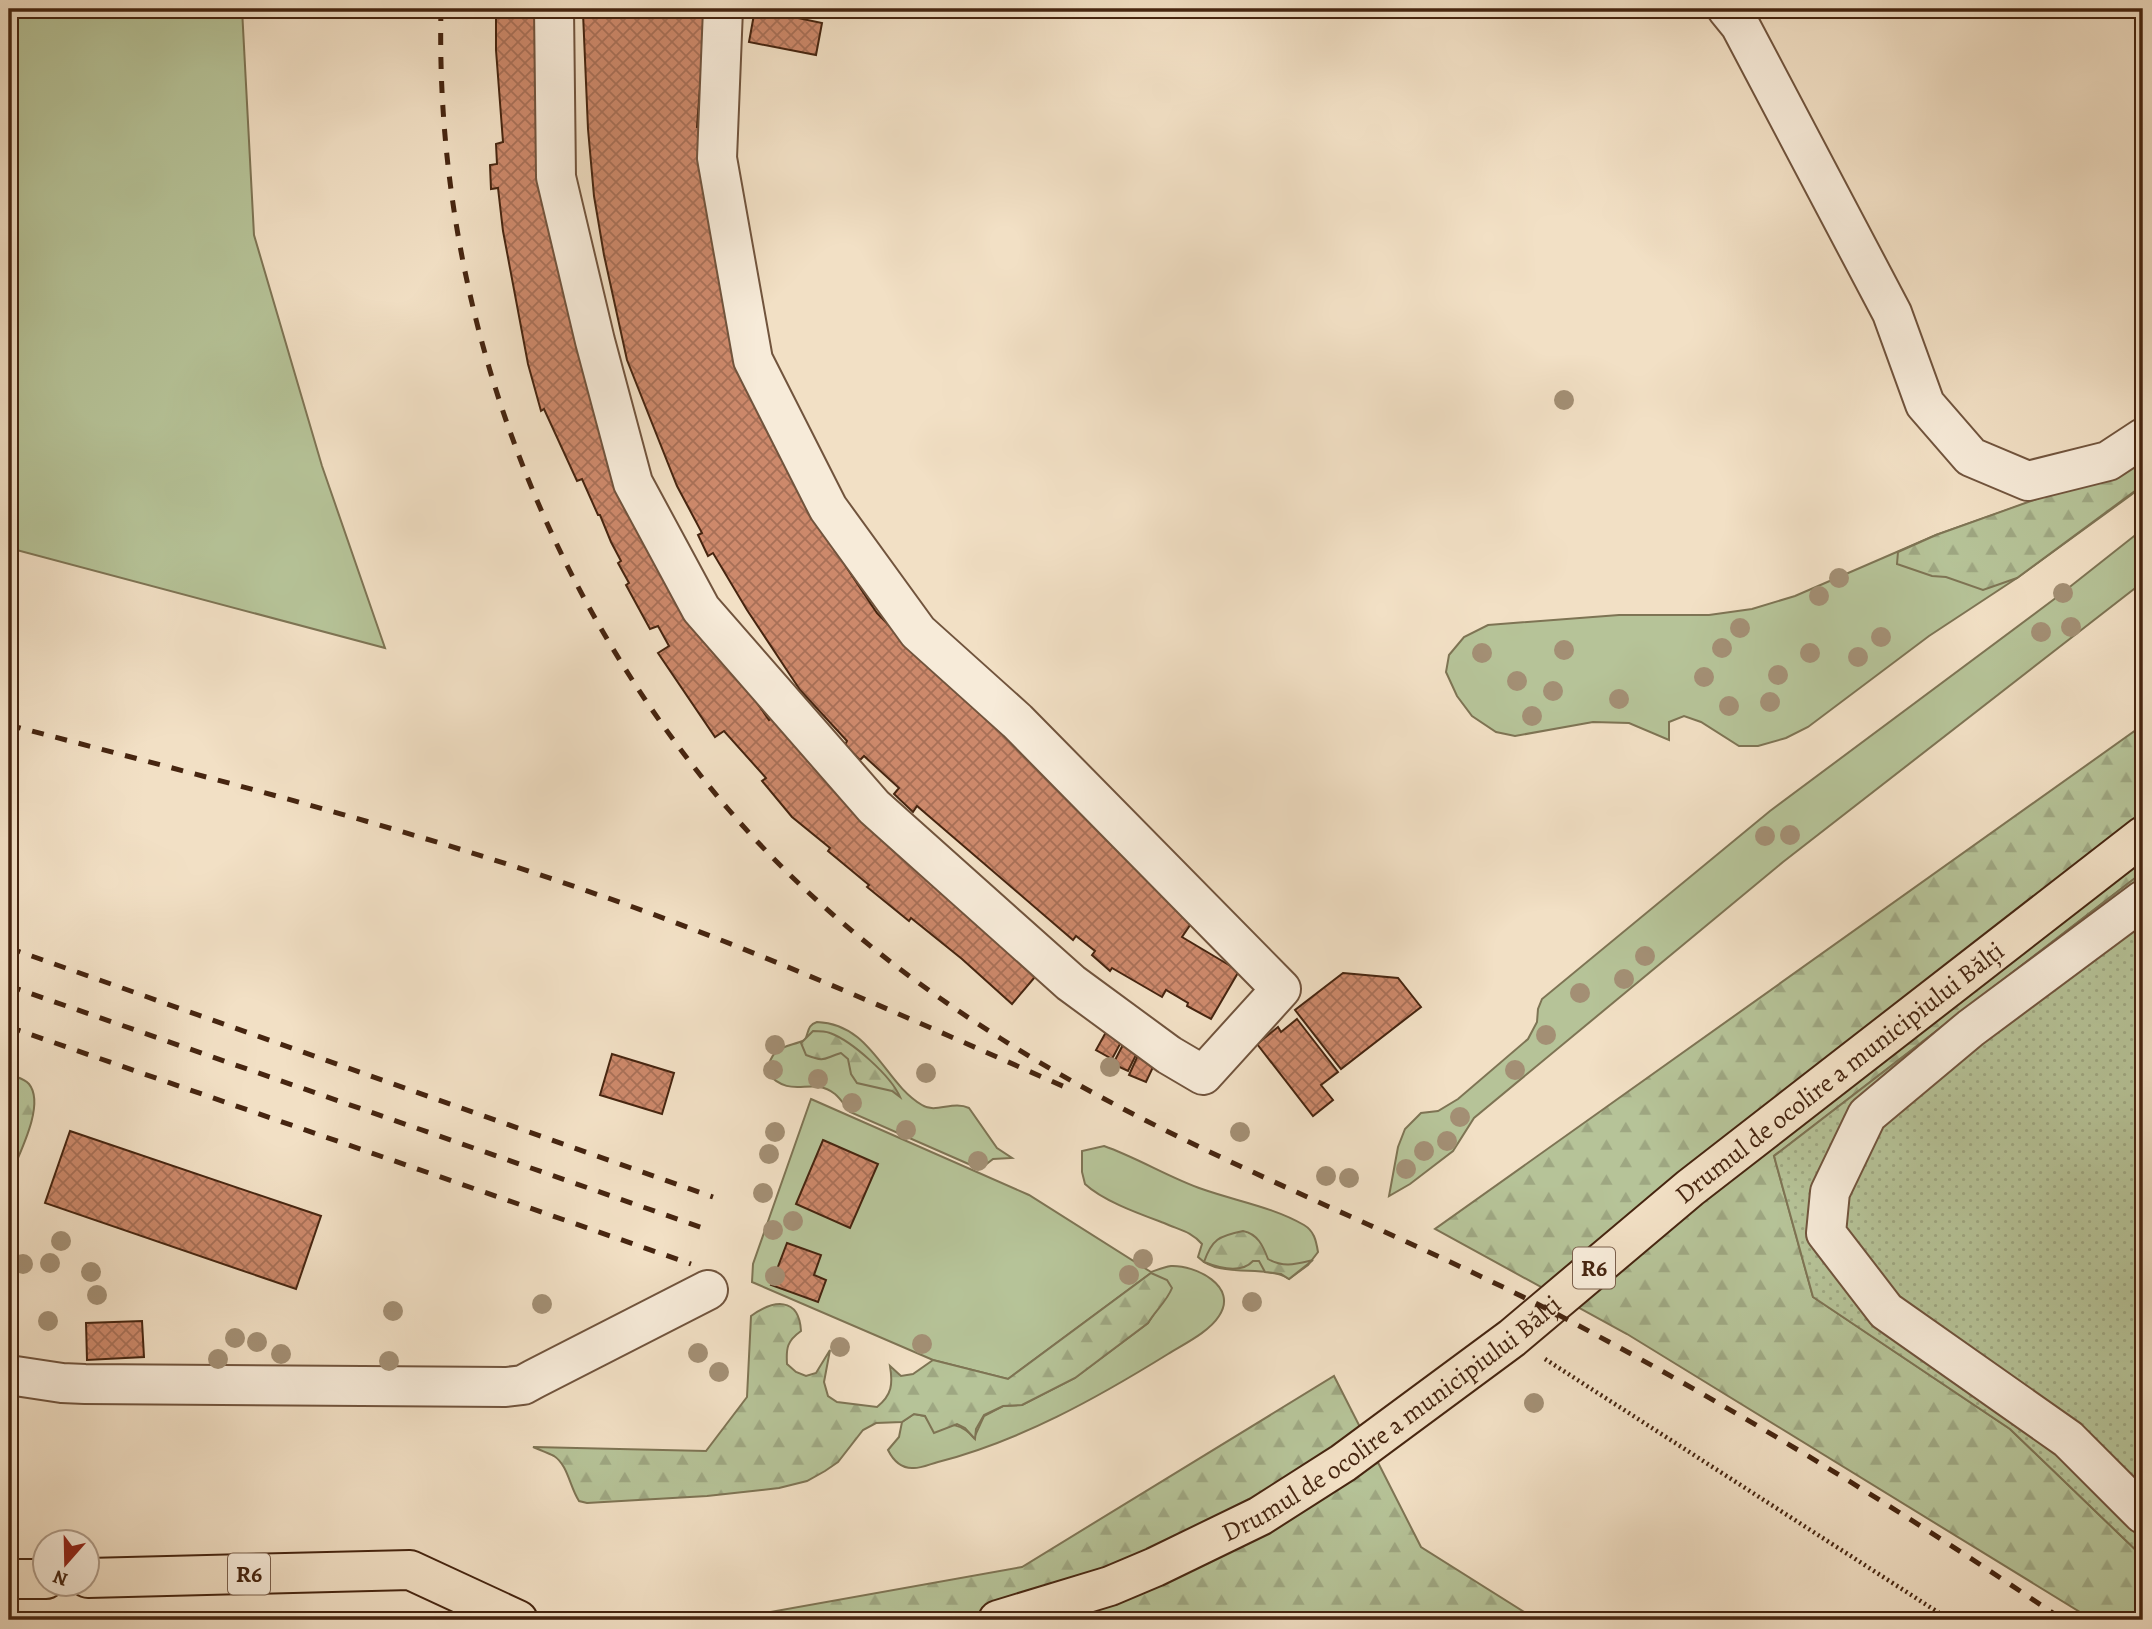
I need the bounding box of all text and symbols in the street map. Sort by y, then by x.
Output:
street label: Drumul de ocolire a municipiului Bălți [1667,933,2011,1212]
road number: R6 [1573,1248,1615,1288]
street label: Drumul de ocolire a municipiului Bălți [1216,1287,1569,1550]
north arrow [32,1528,102,1598]
road number: R6 [228,1554,270,1594]
text: N [49,1563,71,1593]

